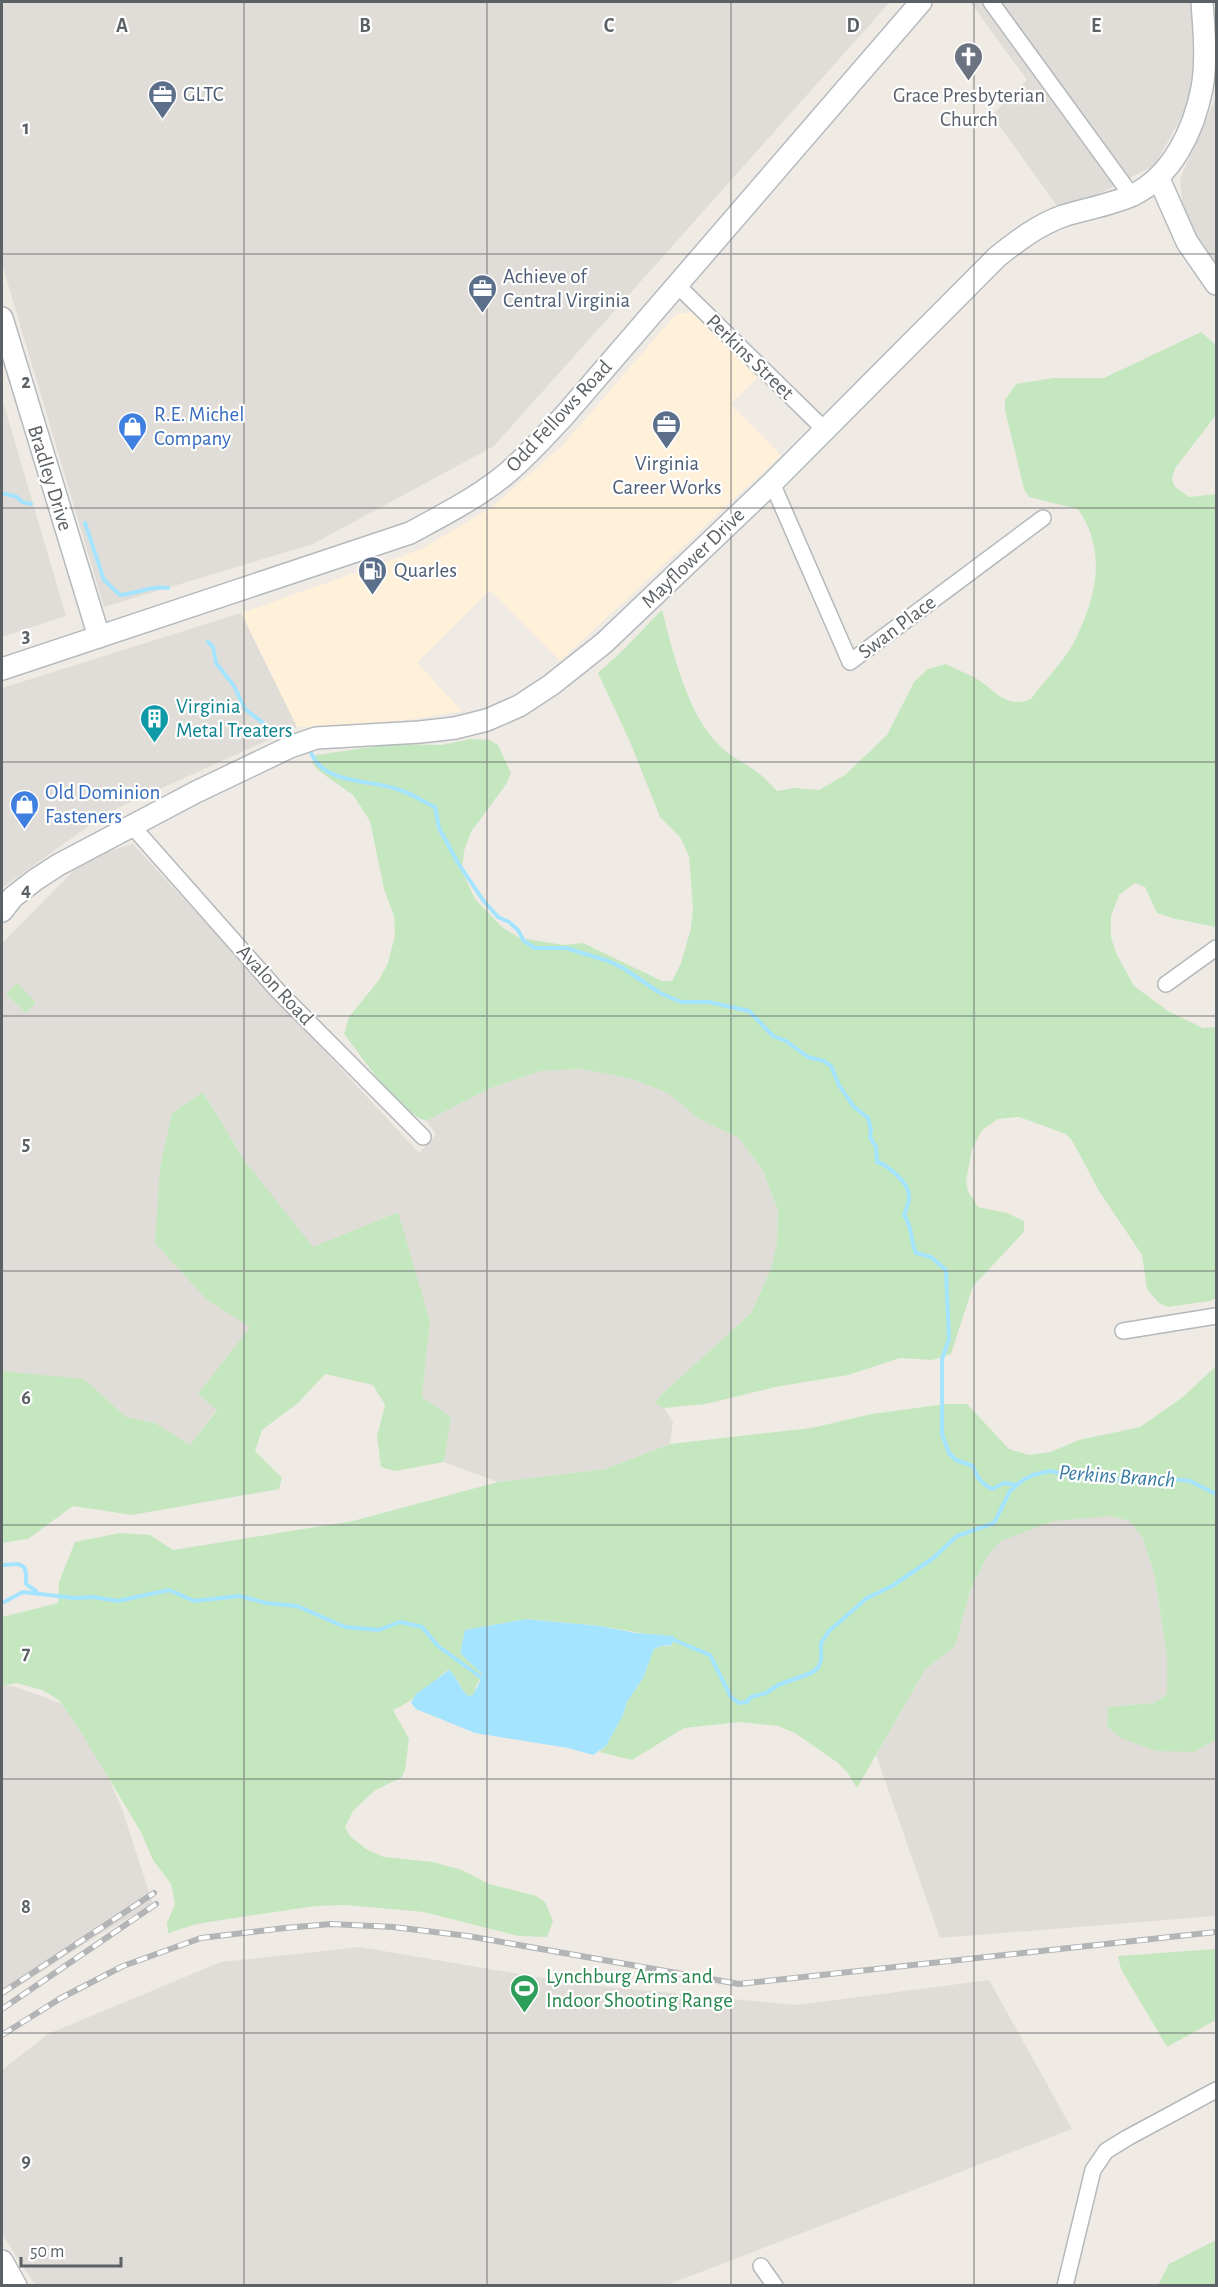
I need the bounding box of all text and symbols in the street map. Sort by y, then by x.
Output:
text: A [116,16,128,36]
text: B [359,16,371,36]
text: C [604,16,615,36]
text: D [846,16,860,36]
text: E [1091,16,1101,36]
church icon: Grace Presbyterian Church [953,40,985,82]
office icon: GLTC [146,78,178,120]
place label: GLTC [183,84,224,105]
place label: Grace Presbyterian Church [893,85,1045,130]
text: 1 [22,118,30,138]
place label: Achieve of Central Virginia [503,266,631,311]
office icon: Achieve of Central Virginia [466,272,498,314]
street label: Perkins Street [702,310,798,404]
street label: Odd Fellows Road [502,356,616,476]
text: 2 [21,372,31,392]
place label: R.E. Michel Company [154,404,244,449]
office icon: Virginia Career Works [651,408,683,450]
shop icon: R.E. Michel Company [117,410,149,452]
street label: Bradley Drive [24,423,76,533]
place label: Virginia Career Works [613,453,721,498]
street label: Mayflower Drive [637,504,749,612]
fuel station icon: Quarles [357,554,389,596]
place label: Quarles [394,560,457,581]
street label: Swan Place [854,591,940,663]
text: 3 [22,626,30,646]
place label: Virginia Metal Treaters [176,696,293,741]
building icon: Virginia Metal Treaters [139,702,171,744]
place label: Old Dominion Fasteners [45,782,160,827]
shop icon: Old Dominion Fasteners [8,788,40,830]
text: 4 [21,880,31,900]
street label: Avalon Road [233,941,317,1029]
text: 5 [22,1134,30,1154]
text: 6 [21,1388,31,1408]
water label: Perkins Branch [1058,1461,1176,1491]
text: 7 [22,1643,31,1663]
text: 8 [21,1897,31,1917]
place label: Lynchburg Arms and Indoor Shooting Range [546,1966,733,2011]
sports icon: Lynchburg Arms and Indoor Shooting Range [509,1972,541,2014]
text: 9 [21,2151,31,2171]
scale bar [21,2230,122,2268]
text: 50 m [30,2243,64,2261]

